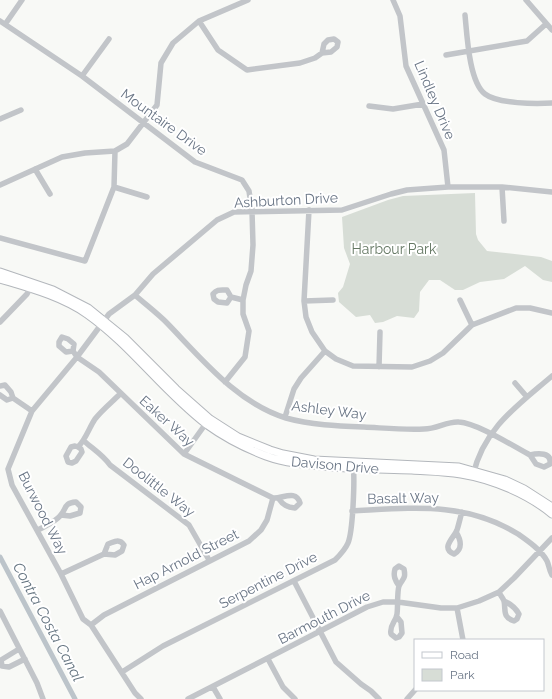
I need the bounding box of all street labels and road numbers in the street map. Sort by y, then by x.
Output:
street label: Lindley Drive [411,58,459,142]
street label: Mountaire Drive [118,86,210,158]
street label: Ashburton Drive [234,189,338,211]
street label: Eaker Way [136,392,198,450]
street label: Ashley Way [291,397,368,423]
street label: Davison Drive [290,453,380,477]
street label: Doolittle Way [120,454,198,520]
street label: Burwood Way [15,469,71,558]
street label: Basalt Way [367,489,439,507]
street label: Hap Arnold Street [131,526,241,592]
street label: Serpentine Drive [216,548,320,612]
street label: Barmouth Drive [275,587,373,647]

